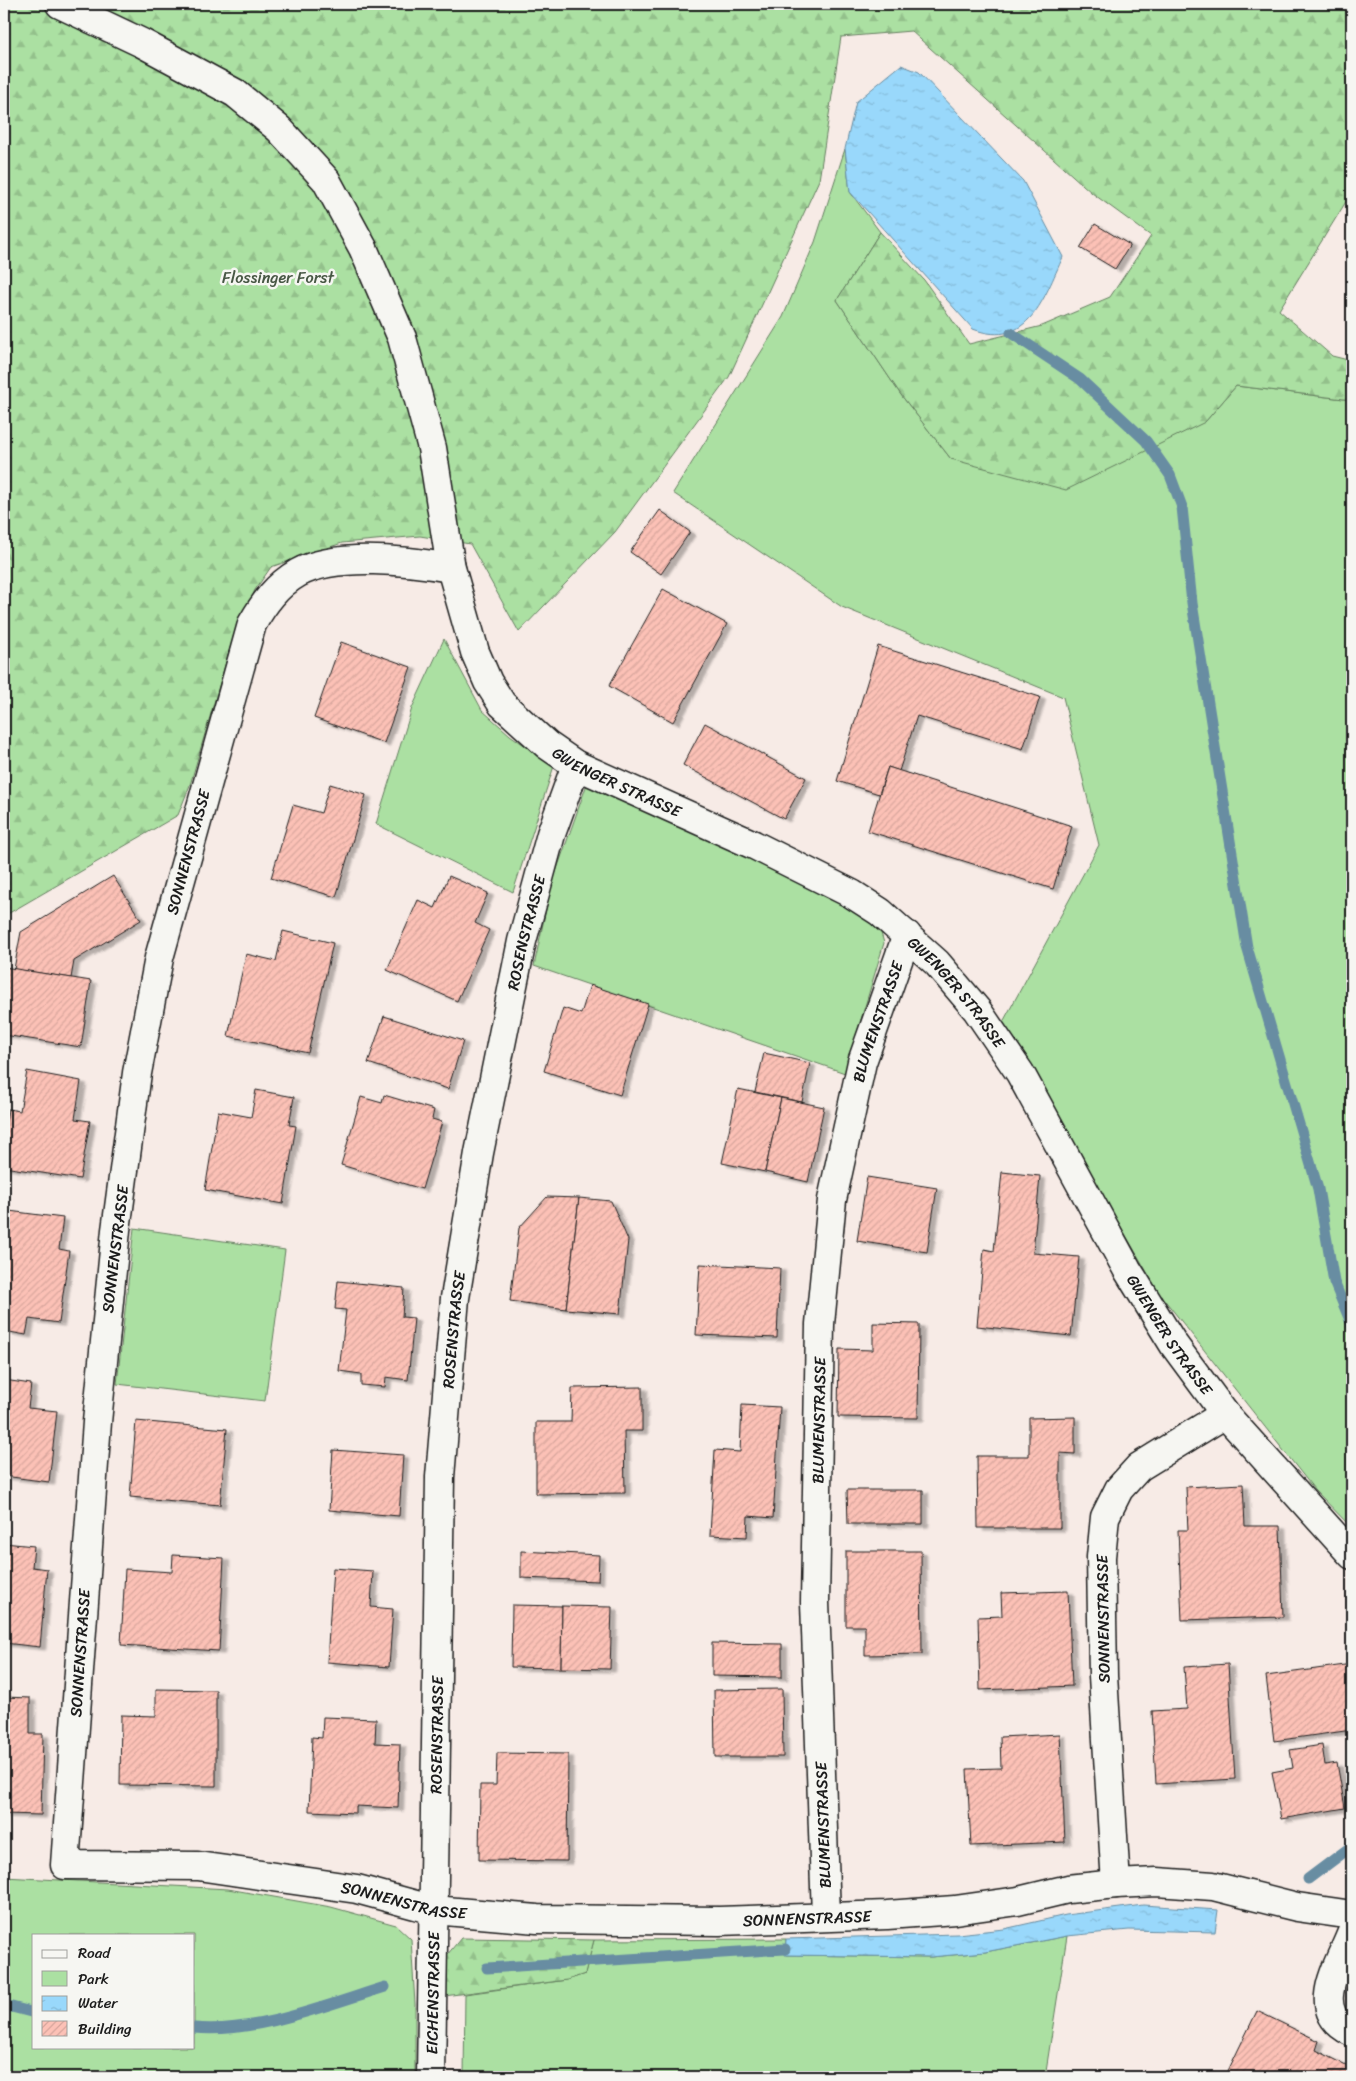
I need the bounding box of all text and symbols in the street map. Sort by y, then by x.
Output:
park label: Flossinger Forst [222,263,335,292]
street label: GWENGER STRASSE [546,738,687,826]
street label: SONNENSTRASSE [157,785,219,918]
street label: ROSENSTRASSE [498,871,554,993]
street label: GWENGER STRASSE [901,928,1014,1055]
street label: BLUMENSTRASSE [844,956,912,1085]
street label: SONNENSTRASSE [93,1182,137,1315]
street label: ROSENSTRASSE [433,1268,474,1390]
street label: GWENGER STRASSE [1119,1268,1222,1402]
street label: BLUMENSTRASSE [803,1356,834,1484]
street label: SONNENSTRASSE [1087,1553,1119,1683]
street label: SONNENSTRASSE [61,1587,99,1718]
street label: ROSENSTRASSE [421,1675,452,1794]
street label: BLUMENSTRASSE [806,1760,840,1889]
street label: SONNENSTRASSE [339,1872,469,1927]
street label: SONNENSTRASSE [742,1901,873,1935]
street label: EICHENSTRASSE [417,1930,448,2055]
legend [32,1934,195,2048]
text: Road [78,1940,111,1966]
text: Park [78,1966,109,1992]
text: Water [78,1990,118,2016]
text: Building [78,2016,132,2042]

